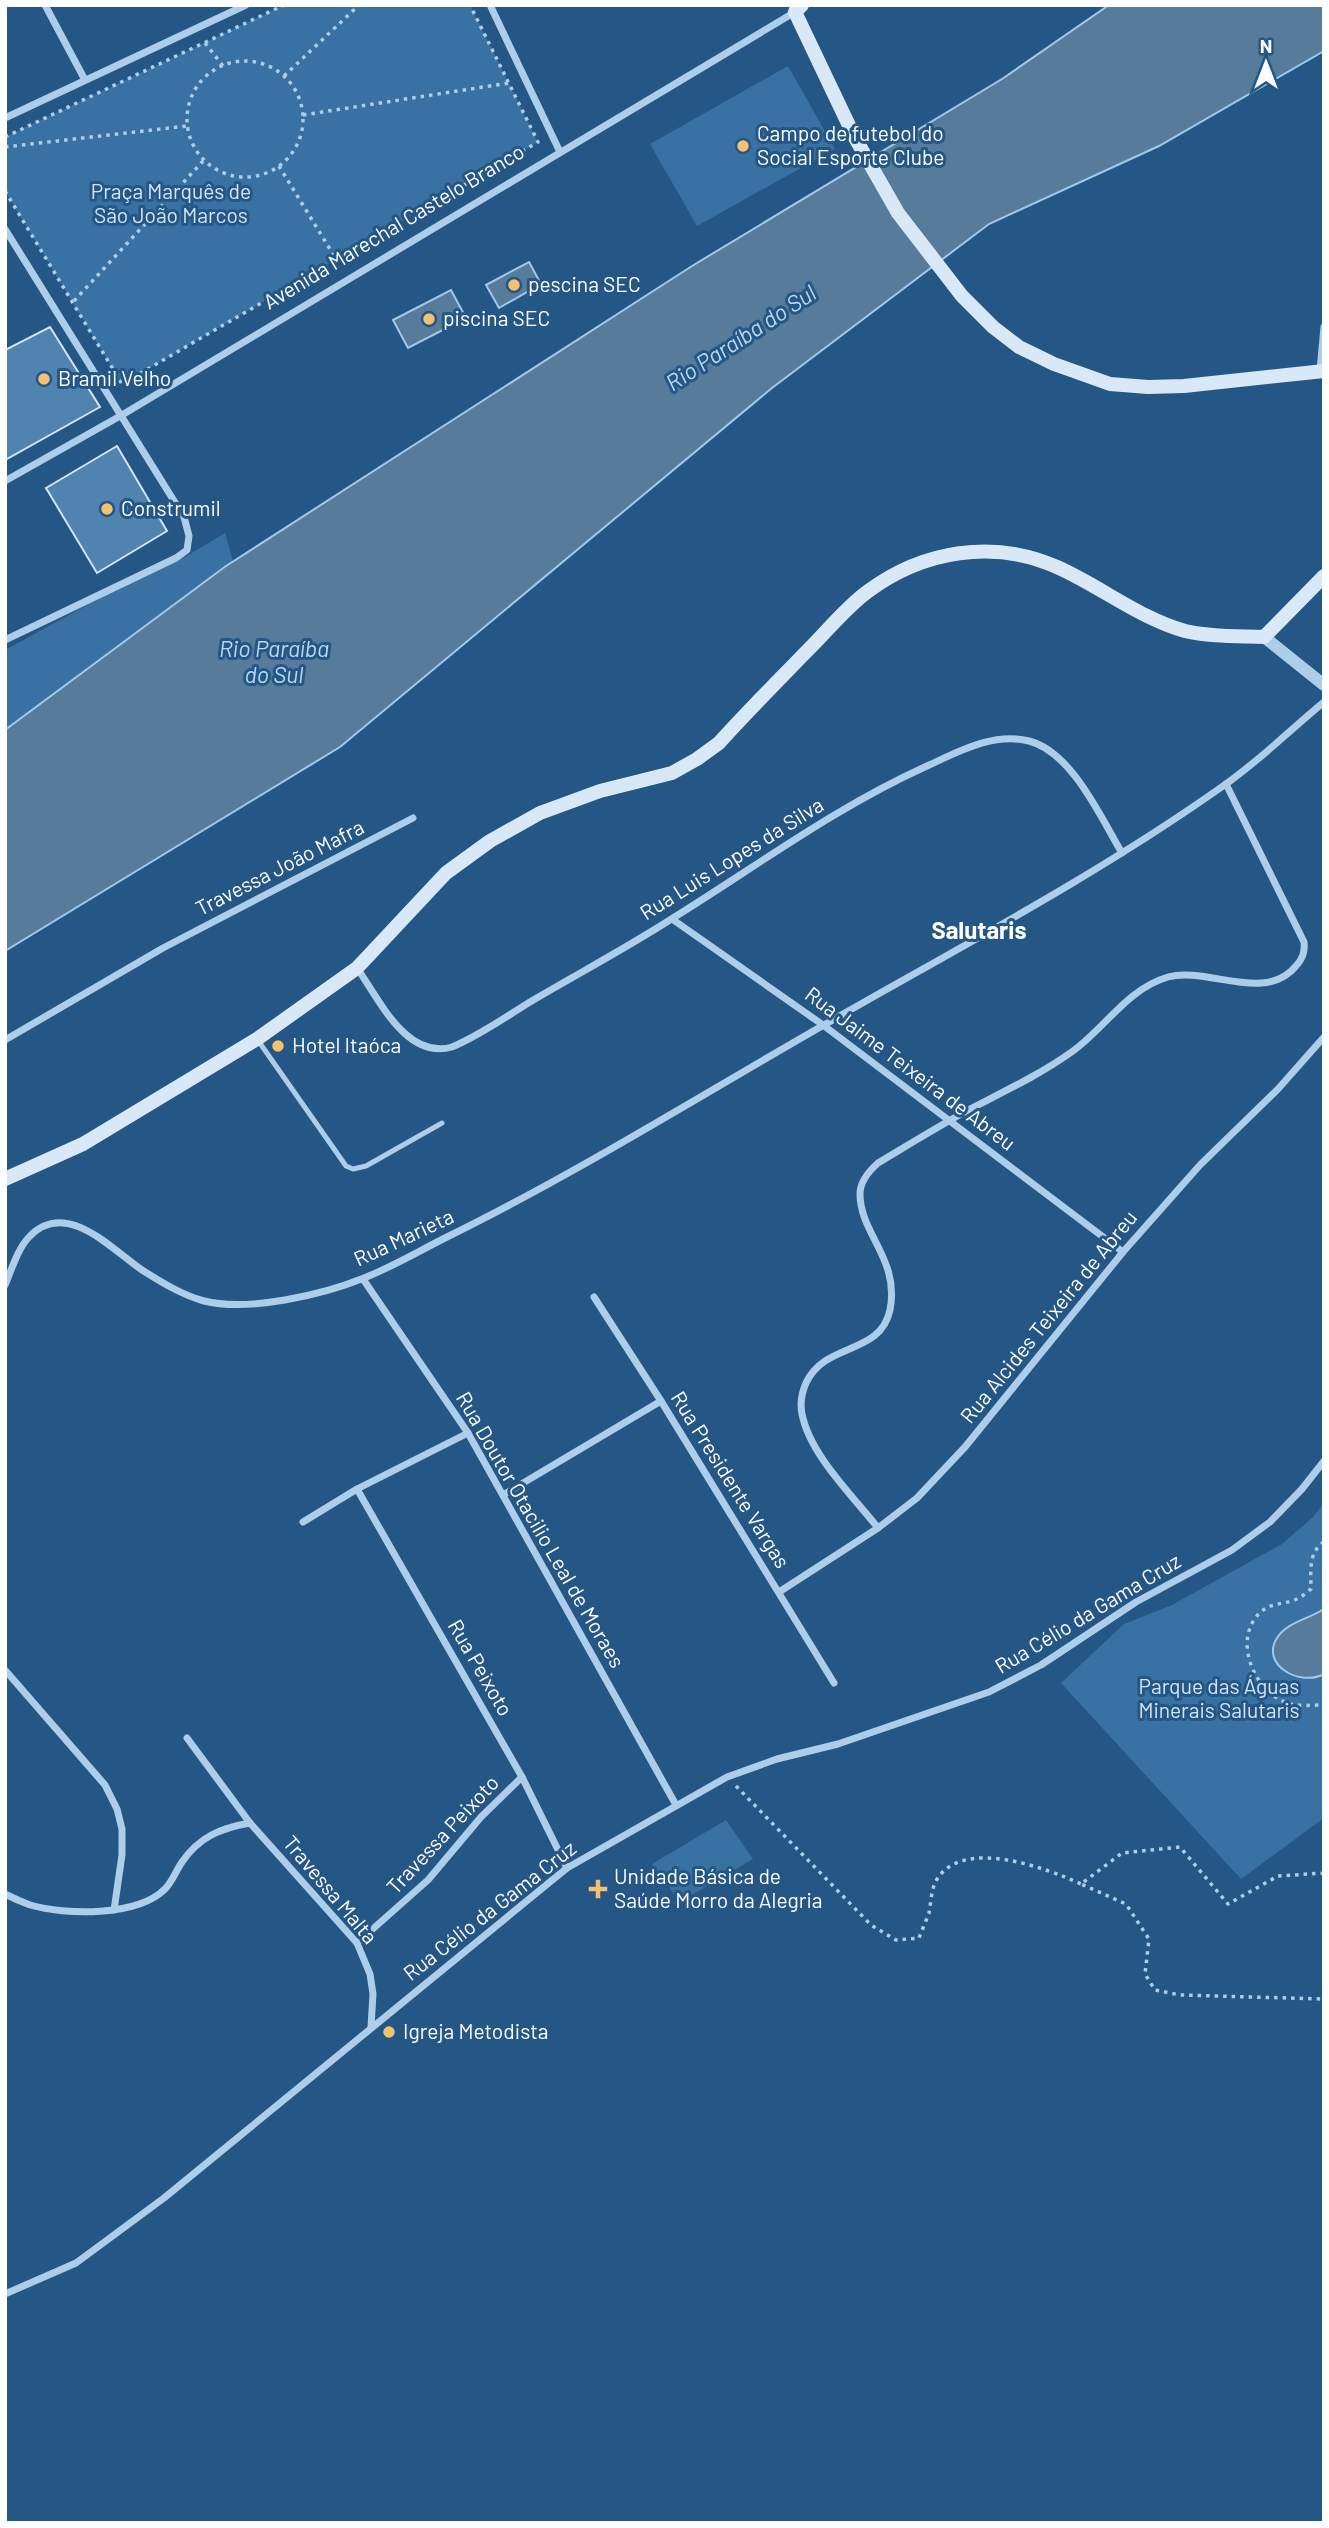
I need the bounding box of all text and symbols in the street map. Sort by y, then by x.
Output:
north arrow [1231,28,1301,98]
text: N [1260,34,1272,57]
place label: Campo de futebol do Social Esporte Clube [757,120,944,169]
street label: Avenida Marechal Castelo Branco [258,138,528,314]
marker: Campo de futebol do Social Esporte Clube [735,138,751,154]
park label: Praça Marquês de São João Marcos [91,178,251,227]
place label: pescina SEC [528,271,641,296]
marker: pescina SEC [506,277,522,293]
water label: Rio Paraíba do Sul [660,278,821,396]
place label: piscina SEC [443,305,550,330]
marker: piscina SEC [421,311,437,327]
place label: Bramil Velho [58,365,171,390]
marker: Bramil Velho [36,371,52,387]
place label: Construmil [121,495,221,520]
marker: Construmil [99,501,115,517]
water label: Rio Paraíba do Sul [219,634,329,688]
street label: Rua Luis Lopes da Silva [635,791,827,924]
street label: Travessa João Mafra [191,813,368,920]
district label: Salutaris [932,915,1026,944]
street label: Rua Jaime Teixeira de Abreu [801,981,1021,1155]
place label: Hotel Itaóca [292,1032,401,1057]
marker: Hotel Itaóca [270,1038,286,1054]
street label: Rua Marieta [349,1203,457,1271]
street label: Rua Alcides Teixeira de Abreu [954,1205,1141,1427]
street label: Rua Presidente Vargas [667,1386,796,1572]
street label: Rua Doutor Otacilio Leal de Moraes [452,1387,631,1672]
street label: Rua Célio da Gama Cruz [990,1547,1184,1678]
street label: Rua Peixoto [444,1615,519,1720]
park label: Parque das Águas Minerais Salutaris [1138,1673,1300,1722]
street label: Travessa Peixoto [381,1770,503,1898]
street label: Travessa Malta [279,1830,384,1948]
street label: Rua Célio da Gama Cruz [398,1835,580,1985]
place label: Unidade Básica de Saúde Morro da Alegria [614,1863,823,1912]
marker: Unidade Básica de Saúde Morro da Alegria [588,1879,608,1899]
place label: Igreja Metodista [403,2018,549,2043]
marker: Igreja Metodista [381,2024,397,2040]

